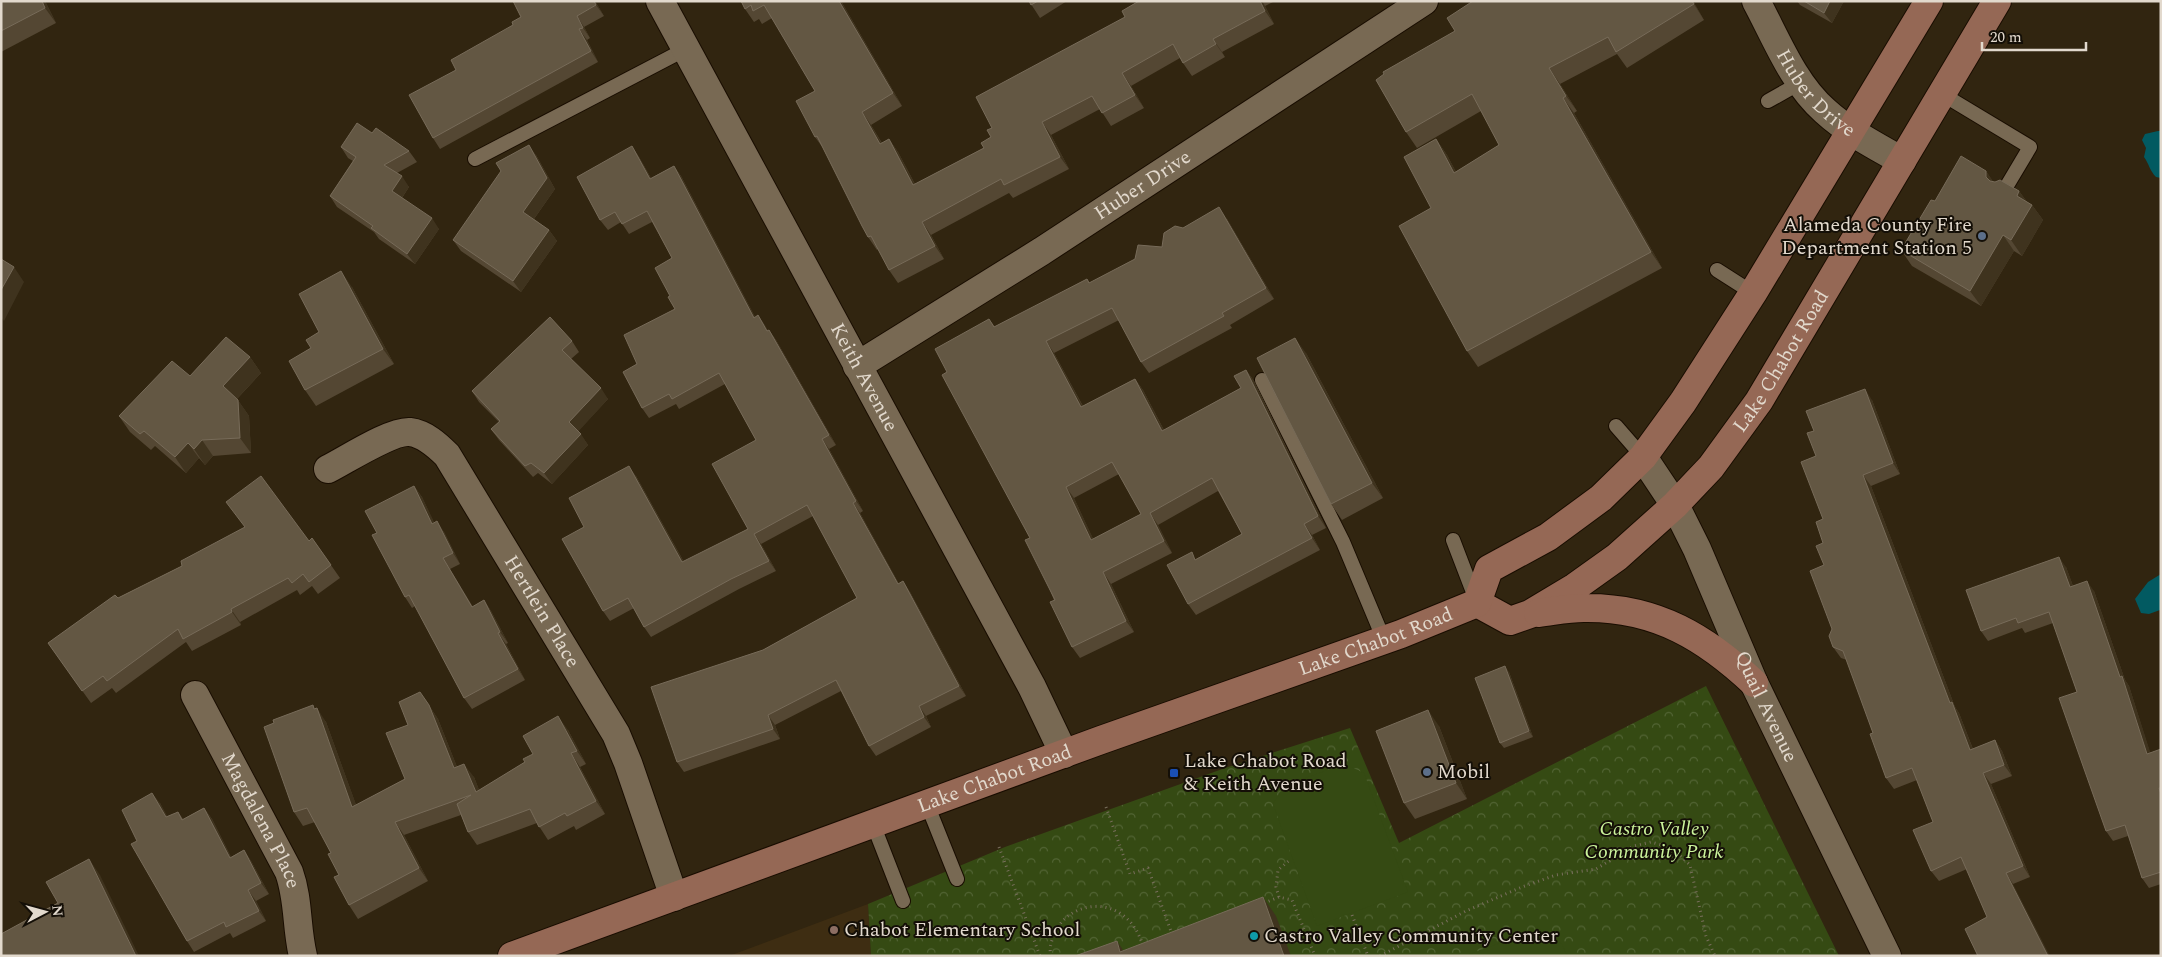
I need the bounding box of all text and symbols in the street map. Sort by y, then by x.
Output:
scale bar [1982,20,2086,52]
text: 20 m [1990,26,2022,49]
street label: Huber Drive [1768,44,1862,145]
street label: Huber Drive [1088,142,1197,228]
place label: Alameda County Fire Department Station 5 [1781,210,1972,263]
marker: Alameda County Fire Department Station 5 [1976,230,1988,242]
street label: Lake Chabot Road [1726,284,1837,439]
street label: Keith Avenue [822,317,906,437]
street label: Hertlein Place [496,549,588,674]
street label: Lake Chabot Road [1294,599,1458,684]
street label: Quail Avenue [1727,646,1805,767]
street label: Lake Chabot Road [913,737,1076,821]
place label: Lake Chabot Road & Keith Avenue [1184,746,1347,799]
street label: Magdalena Place [213,747,308,892]
place label: Mobil [1437,757,1490,787]
marker: Mobil [1421,766,1433,778]
marker: Lake Chabot Road & Keith Avenue [1168,767,1180,779]
park label: Castro Valley Community Park [1584,814,1724,867]
north arrow [20,887,70,937]
text: N [46,904,68,917]
place label: Chabot Elementary School [844,915,1080,945]
place label: Castro Valley Community Center [1264,921,1558,951]
marker: Chabot Elementary School [828,924,840,936]
marker: Castro Valley Community Center [1248,930,1260,942]

